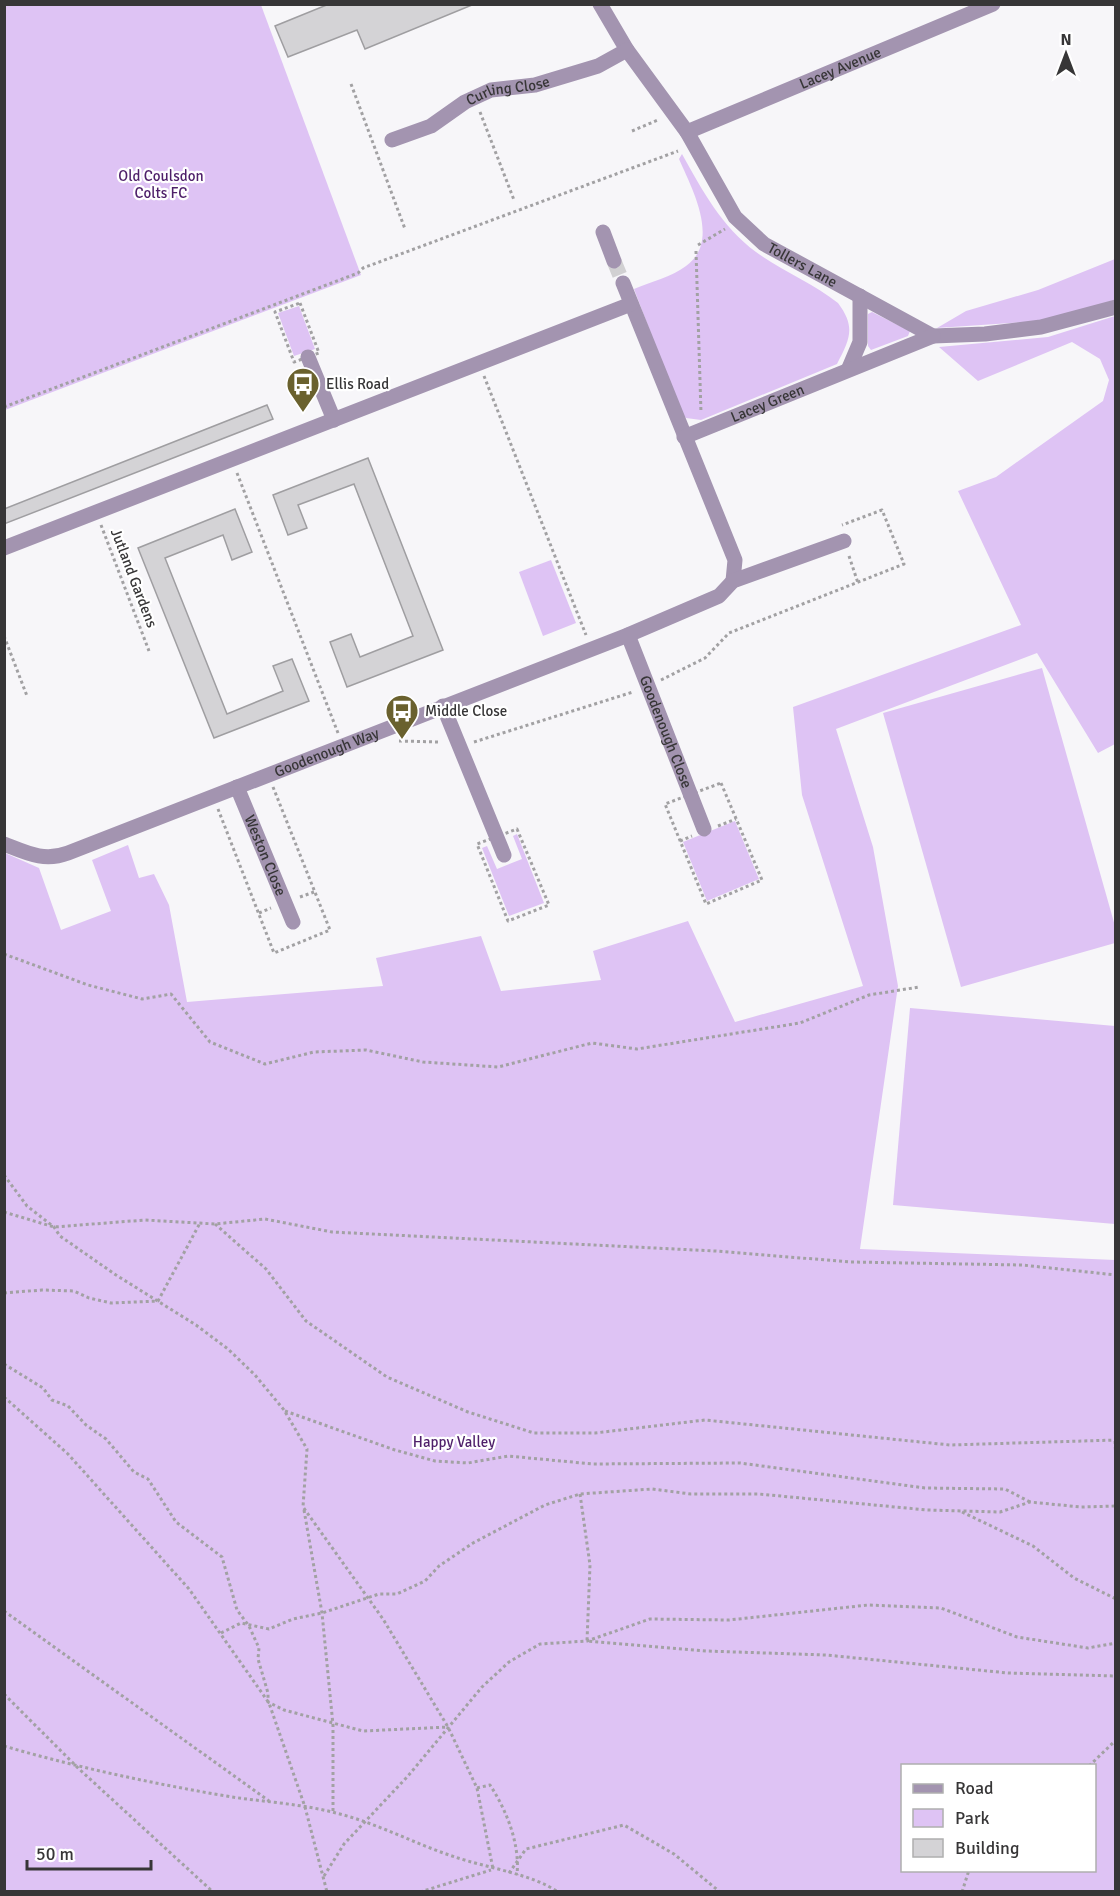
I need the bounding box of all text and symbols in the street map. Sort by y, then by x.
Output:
north arrow [1036,24,1096,84]
text: N [1060,30,1072,50]
street label: Lacey Avenue [797,43,884,93]
street label: Curling Close [463,72,552,109]
park label: Old Coulsdon Colts FC [118,167,204,202]
street label: Tollers Lane [765,239,840,291]
bus stop icon: Ellis Road [285,366,321,413]
place label: Ellis Road [326,375,389,393]
street label: Lacey Green [728,380,807,426]
street label: Jutland Gardens [107,526,161,630]
street label: Goodenough Close [636,673,696,791]
bus stop icon: Middle Close [384,693,420,740]
place label: Middle Close [425,702,507,720]
street label: Goodenough Way [272,724,382,781]
street label: Weston Close [241,812,290,898]
park label: Happy Valley [413,1433,495,1451]
legend [901,1764,1096,1872]
text: Road [955,1777,994,1799]
text: Park [955,1807,990,1829]
scale bar [27,1833,152,1871]
text: Building [955,1837,1019,1859]
text: 50 m [36,1843,74,1865]

